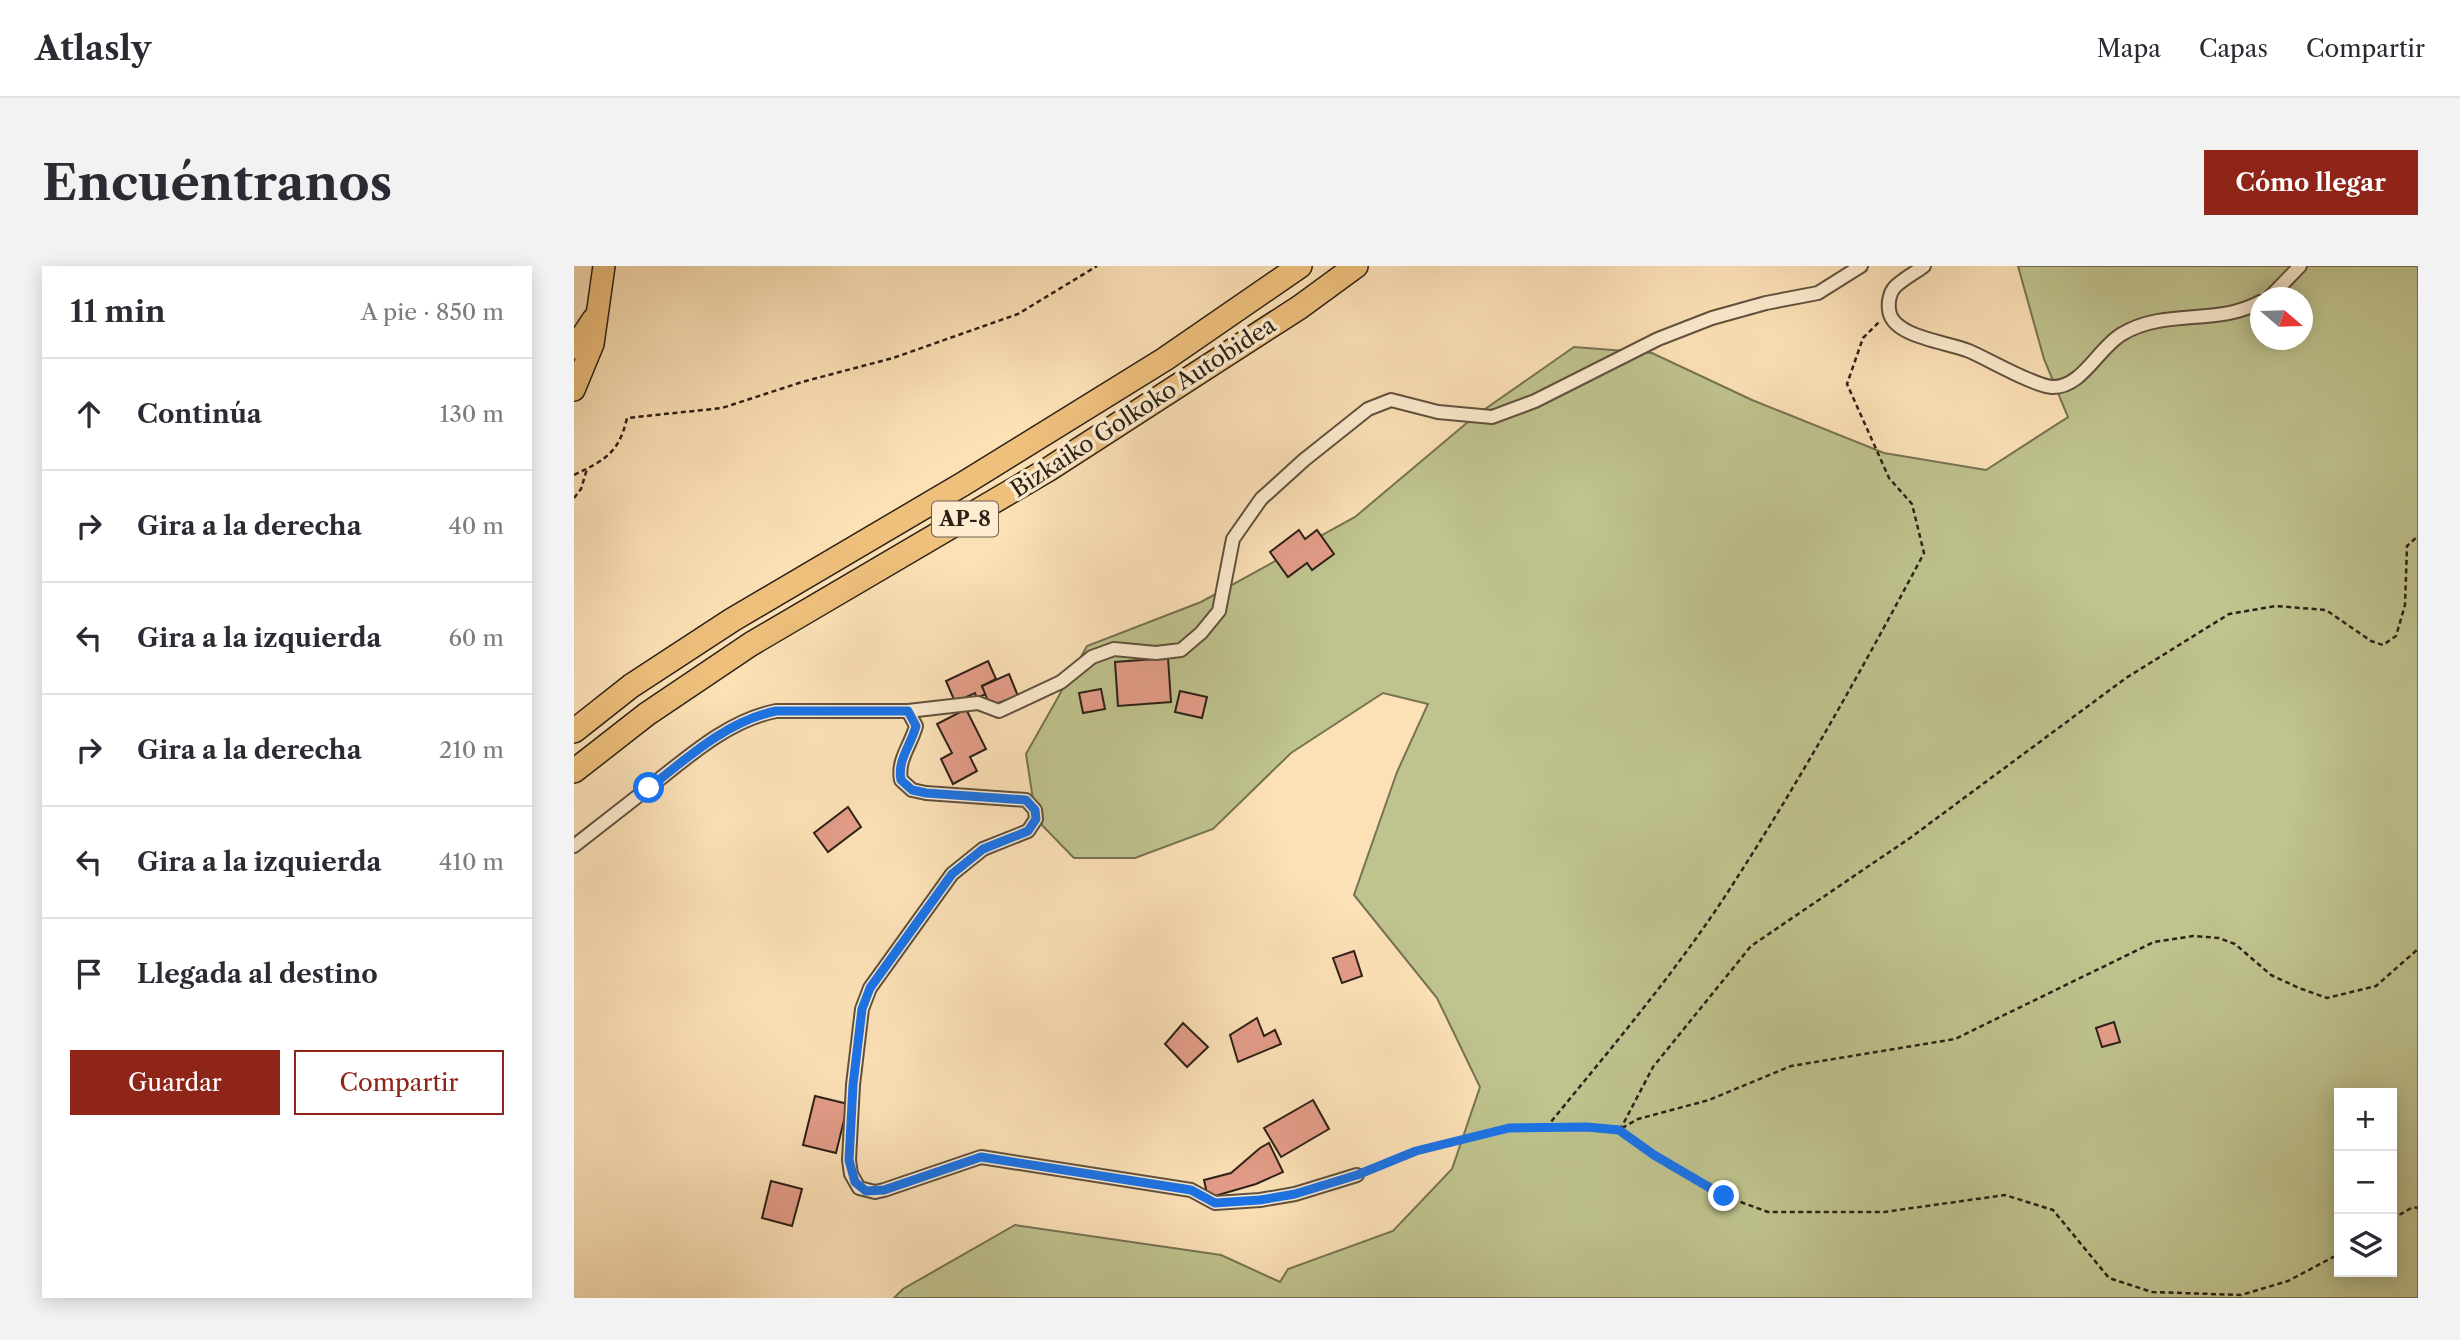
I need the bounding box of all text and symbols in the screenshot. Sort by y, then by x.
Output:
text: Atlasly [35,28,151,69]
text: Mapa [2097,34,2161,63]
text: Capas [2199,34,2268,63]
text: Compartir [2306,34,2425,63]
button: Cómo llegar [2204,150,2418,215]
text: Encuéntranos [42,152,392,213]
north arrow [2250,287,2313,350]
text: 11 min [70,293,166,330]
text: A pie · 850 m [361,298,504,326]
street label: Bizkaiko Golkoko Autobidea [1005,310,1281,503]
icon: ahead [70,395,108,433]
text: Continúa [137,398,262,430]
text: 130 m [440,400,504,428]
road number: AP-8 [932,502,998,536]
icon: right [70,507,108,545]
text: Gira a la derecha [137,510,362,542]
text: 40 m [449,512,504,540]
icon: left [70,619,108,657]
text: Gira a la izquierda [137,622,382,654]
text: 60 m [448,624,504,652]
icon: right [70,731,108,769]
text: Gira a la derecha [137,734,362,766]
text: 210 m [439,736,504,764]
route start [633,772,664,803]
icon: left [70,843,108,881]
text: Gira a la izquierda [137,846,382,878]
text: 410 m [439,848,504,876]
icon: arrive [70,955,108,993]
text: Llegada al destino [137,958,378,990]
button: Guardar [70,1050,280,1115]
button: Compartir [294,1050,504,1115]
map controls [2334,1088,2397,1277]
button: + [2334,1088,2397,1151]
button: − [2334,1151,2397,1214]
route end [1708,1180,1739,1211]
button: layers [2334,1214,2397,1277]

